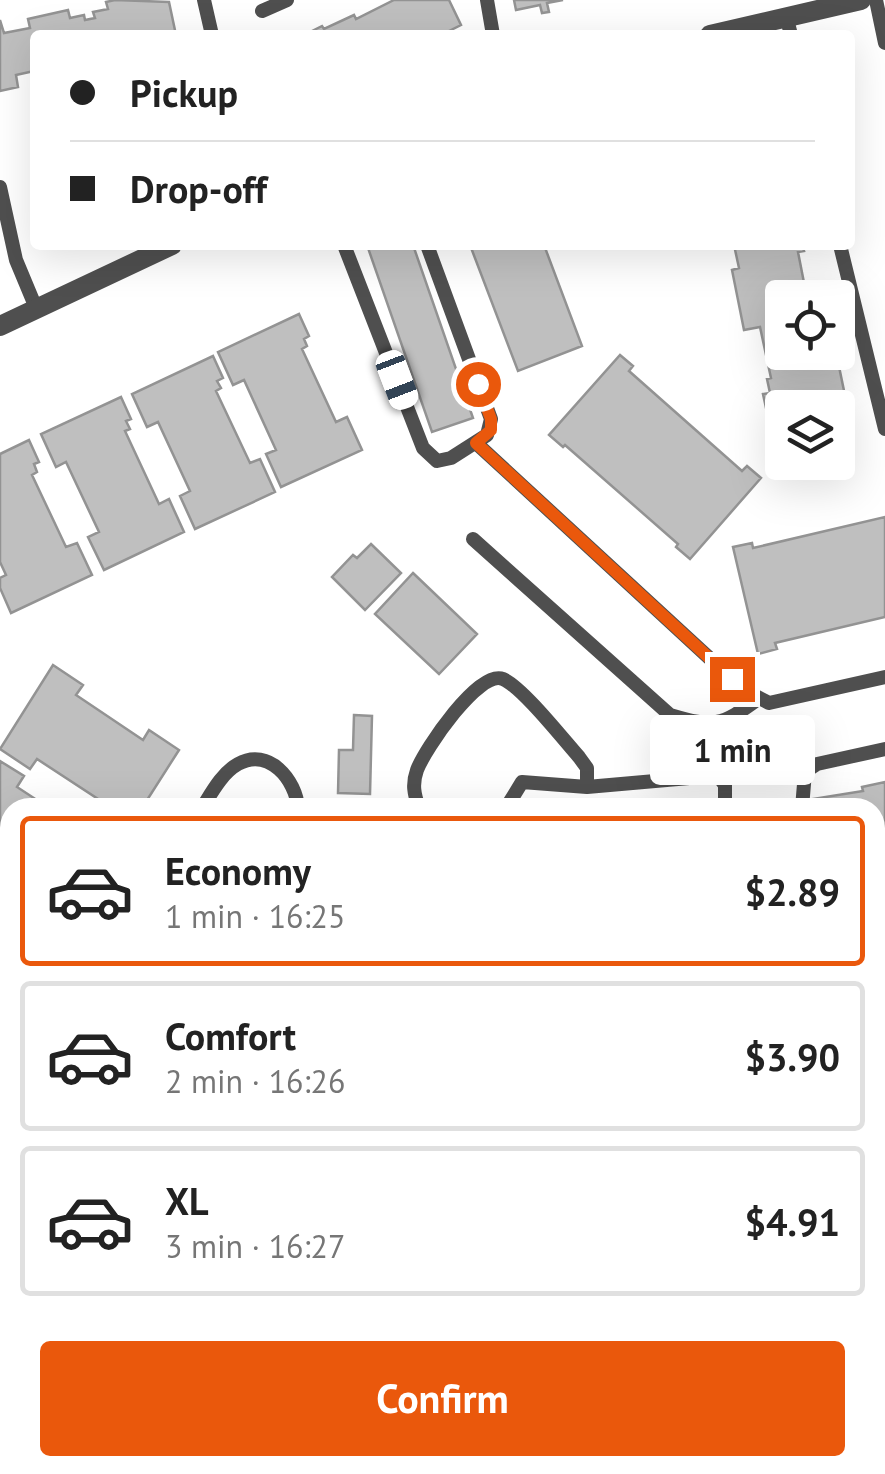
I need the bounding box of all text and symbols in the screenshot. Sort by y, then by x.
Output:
text: Pickup [130,68,238,117]
text: Drop-off [130,164,267,213]
map controls [765,280,855,480]
button: locate [765,280,855,370]
car [372,347,422,413]
route start [456,362,501,407]
button: layers [765,390,855,480]
route end [710,657,755,702]
callout: 1 min [650,714,814,784]
text: 1 min [693,729,772,771]
icon: car [45,846,135,936]
text: Economy [165,846,311,895]
text: $2.89 [744,867,840,916]
text: 1 min · 16:25 [165,895,345,937]
icon: car [45,1011,135,1101]
text: Comfort [165,1011,296,1060]
text: $3.90 [744,1032,840,1081]
text: 2 min · 16:26 [165,1060,345,1102]
icon: car [45,1176,135,1266]
text: XL [165,1176,209,1225]
text: $4.91 [744,1197,840,1246]
text: 3 min · 16:27 [165,1225,345,1267]
button: Confirm [40,1341,845,1456]

